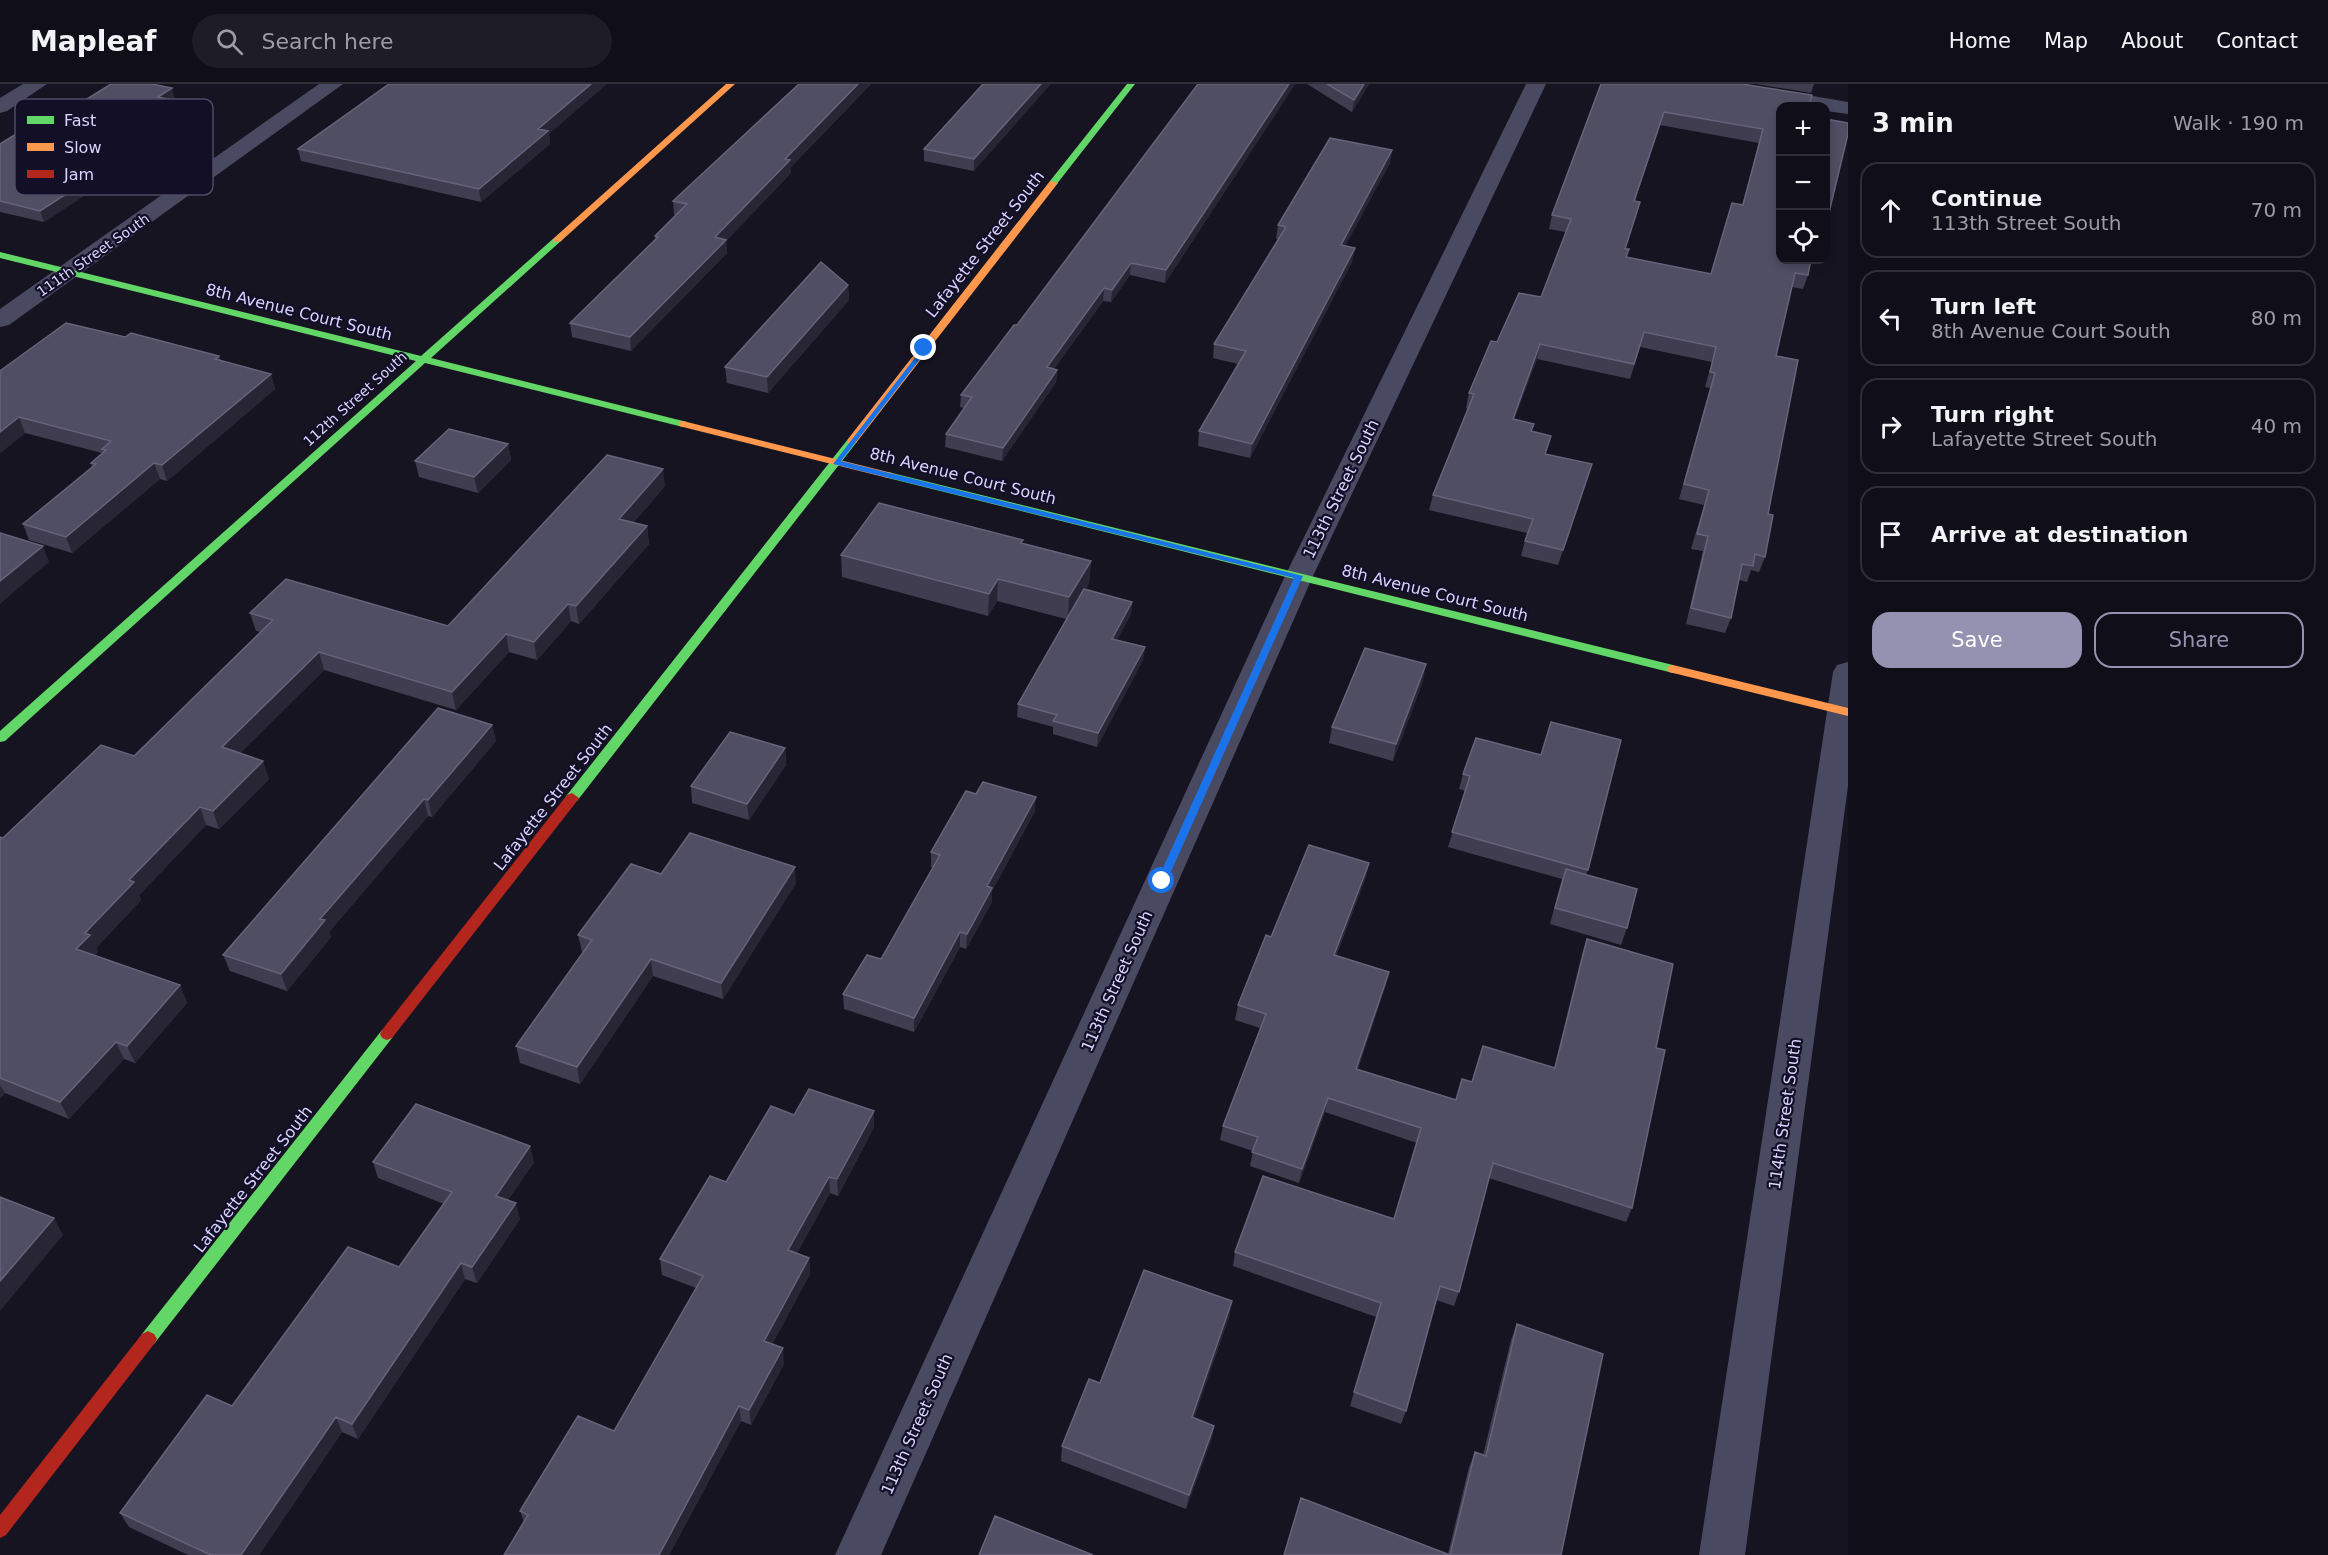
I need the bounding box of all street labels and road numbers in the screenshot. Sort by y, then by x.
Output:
street label: Lafayette Street South [922,167,1048,321]
street label: 111th Street South [34,210,152,300]
street label: 8th Avenue Court South [204,280,394,344]
street label: 112th Street South [300,348,410,450]
street label: 113th Street South [1299,416,1383,562]
street label: 8th Avenue Court South [868,444,1058,508]
street label: 8th Avenue Court South [1340,561,1530,625]
street label: Lafayette Street South [490,720,616,874]
street label: 113th Street South [1077,908,1157,1054]
street label: 114th Street South [1765,1037,1805,1191]
street label: Lafayette Street South [190,1102,316,1256]
street label: 113th Street South [877,1351,957,1497]

